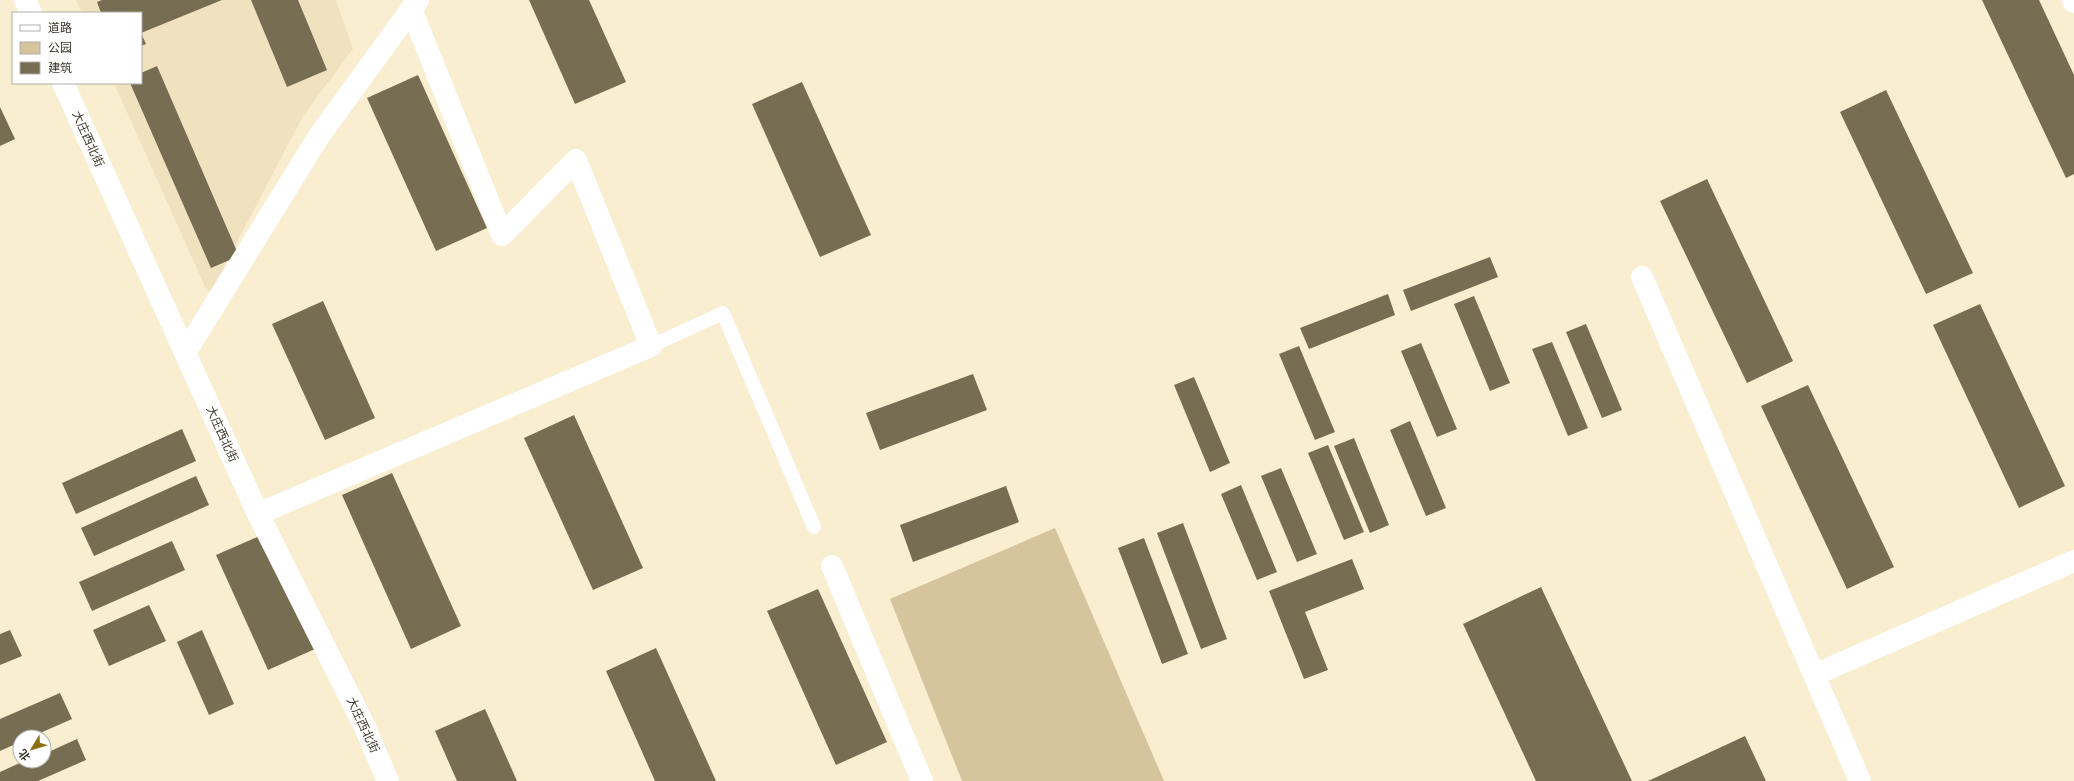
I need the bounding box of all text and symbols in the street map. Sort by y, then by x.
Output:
legend [12,12,142,84]
text: 道路 [48,20,72,36]
text: 公园 [48,40,72,56]
text: 建筑 [48,60,72,76]
street label: 大庄西北街 [68,108,108,170]
street label: 大庄西北街 [202,403,242,465]
street label: 大庄西北街 [343,694,383,756]
north arrow [12,729,52,769]
text: 北 [15,746,34,764]

